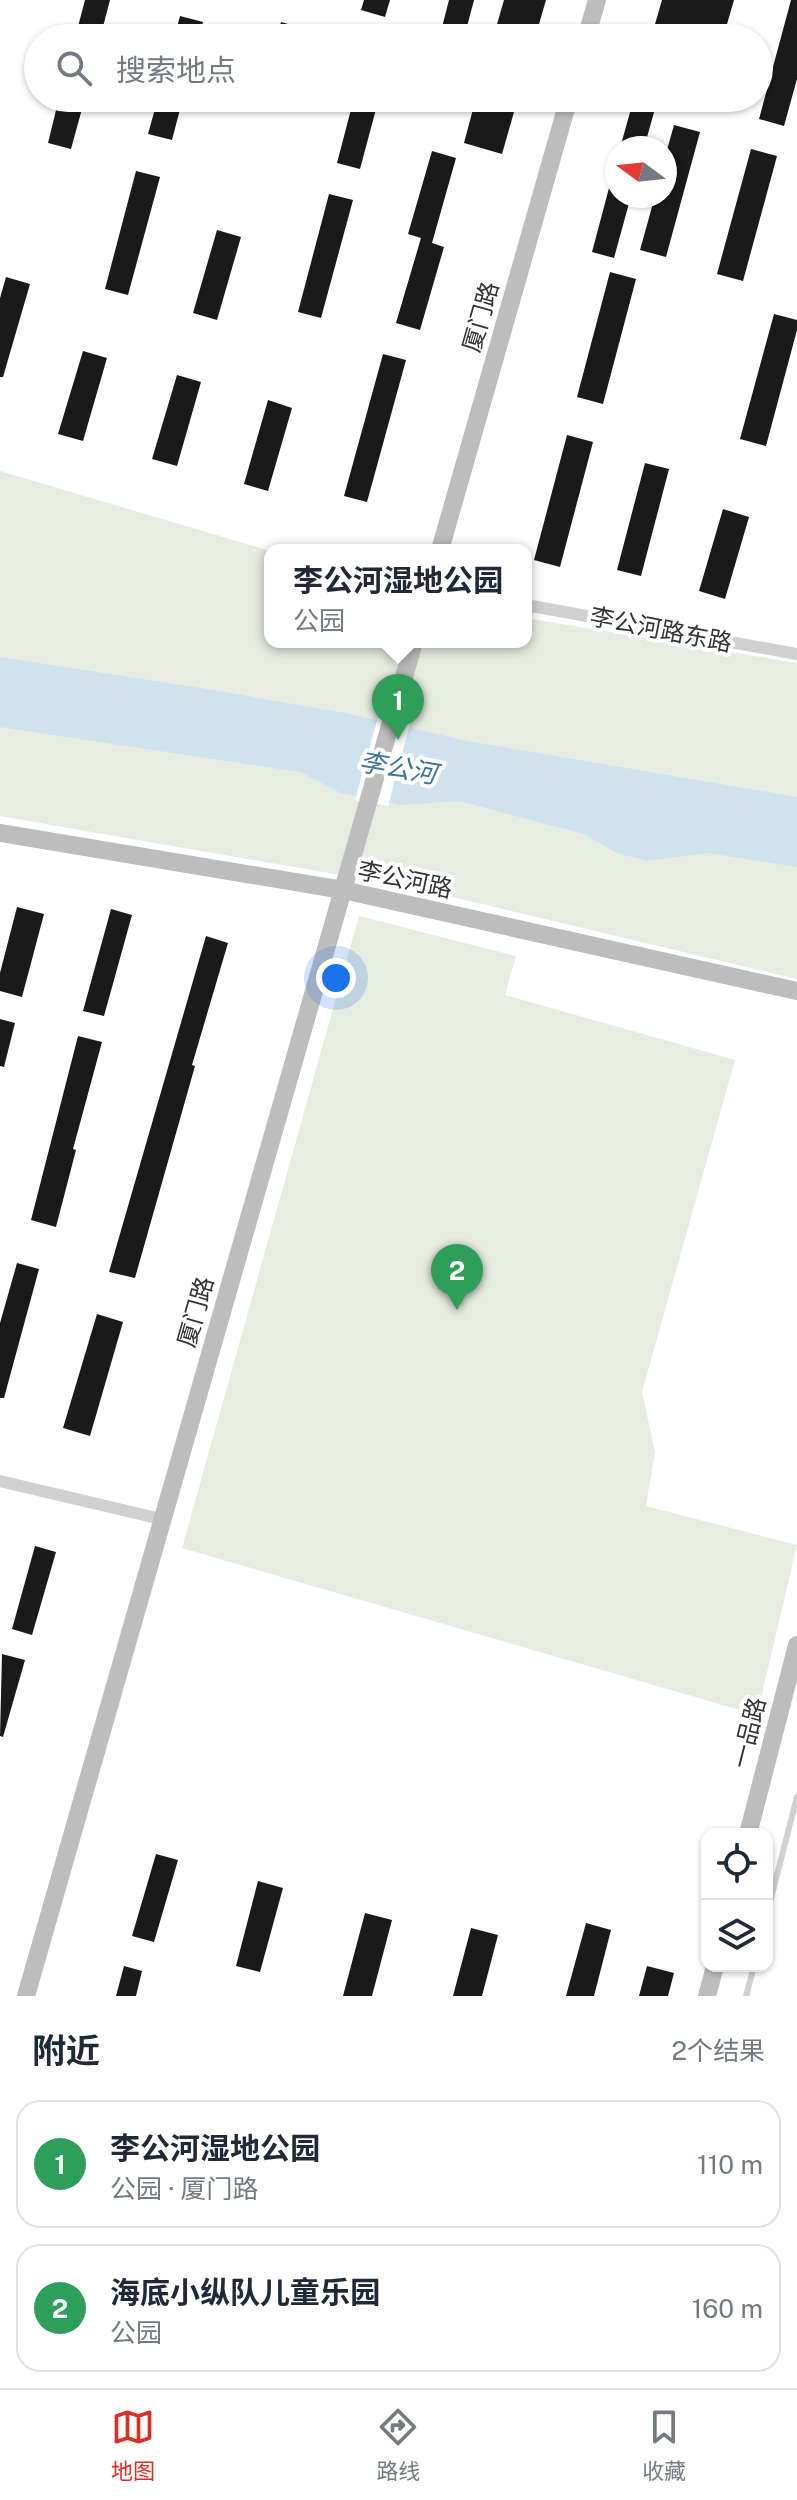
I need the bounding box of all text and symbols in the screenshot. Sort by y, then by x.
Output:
search box [24,24,773,112]
icon: search [52,46,96,90]
text: 搜索地点 [116,52,236,88]
north arrow [605,136,677,208]
street label: 厦门路 [457,278,503,355]
popup [264,544,532,648]
text: 李公河湿地公园 [293,562,503,598]
street label: 李公河路东路 [588,602,735,656]
text: 公园 [293,605,345,636]
pin: 1 [372,674,424,740]
water label: 李公河 [357,745,444,790]
street label: 李公河路 [355,855,455,903]
your location [316,958,356,998]
pin: 2 [431,1244,483,1310]
street label: 厦门路 [172,1273,218,1350]
street label: 一品路 [726,1694,770,1771]
map controls [701,1828,773,1972]
button: locate [701,1828,773,1900]
button: layers [701,1900,773,1972]
text: 附近 [32,2031,100,2071]
text: 2个结果 [672,2035,765,2066]
text: 李公河湿地公园 [110,2130,320,2166]
text: 1 [54,2149,66,2180]
text: 110 m [697,2149,763,2180]
text: 公园 · 厦门路 [110,2173,258,2204]
text: 海底小纵队儿童乐园 [110,2274,380,2310]
text: 2 [52,2293,68,2324]
text: 160 m [692,2293,763,2324]
text: 公园 [110,2317,162,2348]
tab: 地图 [111,2405,155,2485]
tab: 路线 [376,2405,420,2485]
tab: 收藏 [642,2405,686,2485]

